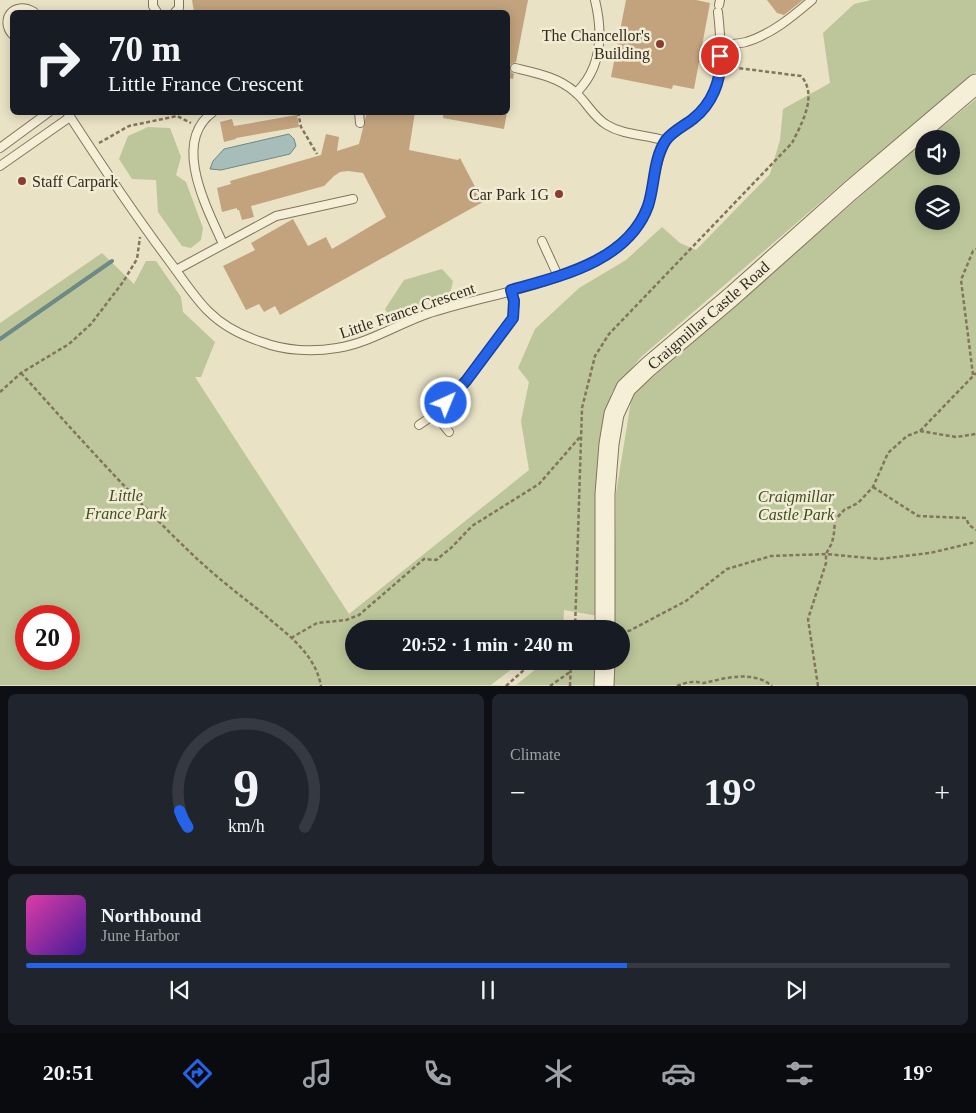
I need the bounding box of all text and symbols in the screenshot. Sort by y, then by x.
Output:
place label: The Chancellor's Building [542,27,650,63]
icon: right [25,30,90,95]
text: 70 m [108,30,181,69]
pin [699,35,741,77]
marker: The Chancellor's Building [654,38,666,50]
icon: arrive [706,42,734,70]
text: Little France Crescent [108,71,303,96]
map controls [915,130,960,230]
button: sound [915,130,960,175]
place label: Staff Carpark [32,173,118,191]
marker: Staff Carpark [16,175,28,187]
button: layers [915,185,960,230]
place label: Car Park 1G [469,186,549,203]
marker: Car Park 1G [553,188,565,200]
street label: Craigmillar Castle Road [644,258,773,374]
street label: Little France Crescent [337,279,478,342]
position arrow [419,376,471,428]
park label: Little France Park [84,487,168,522]
park label: Craigmillar Castle Park [758,488,835,523]
speed limit sign: 20 [15,605,80,670]
text: 20:52 · 1 min · 240 m [402,634,573,655]
text: Climate [510,746,561,763]
text: 9 [233,760,259,817]
text: 19° [703,771,757,813]
text: − [510,777,526,808]
text: + [934,777,950,808]
text: km/h [228,816,264,836]
text: Northbound [101,905,201,926]
text: June Harbor [101,927,180,944]
icon: previous [166,976,194,1004]
icon: pause [474,976,502,1004]
icon: next [782,976,810,1004]
icon: directions [180,1056,215,1091]
icon: music [300,1056,335,1091]
icon: phone [420,1056,455,1091]
icon: climate [541,1056,576,1091]
icon: car [661,1056,696,1091]
icon: filters [782,1056,817,1091]
text: 20:51 [43,1060,94,1085]
text: 19° [902,1060,933,1085]

